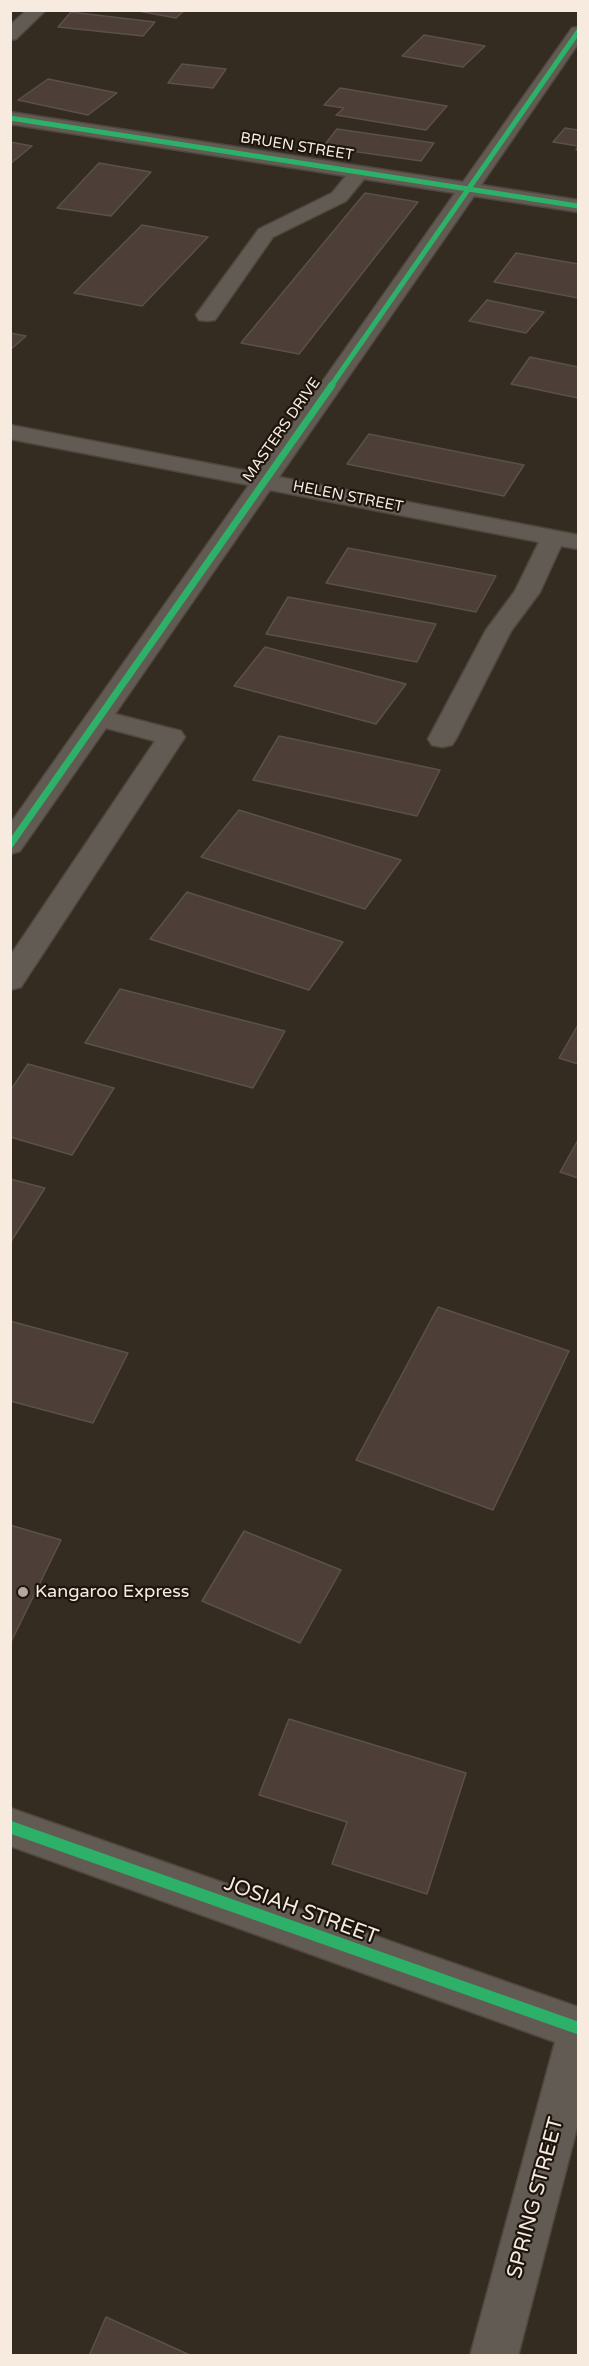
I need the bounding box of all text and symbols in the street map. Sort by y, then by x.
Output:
street label: BRUEN STREET [239,129,355,165]
street label: MASTERS DRIVE [239,374,325,486]
street label: HELEN STREET [291,477,405,517]
place label: Kangaroo Express [35,1581,189,1603]
marker: Kangaroo Express [16,1585,30,1599]
street label: JOSIAH STREET [220,1871,382,1951]
street label: SPRING STREET [502,2115,570,2281]

